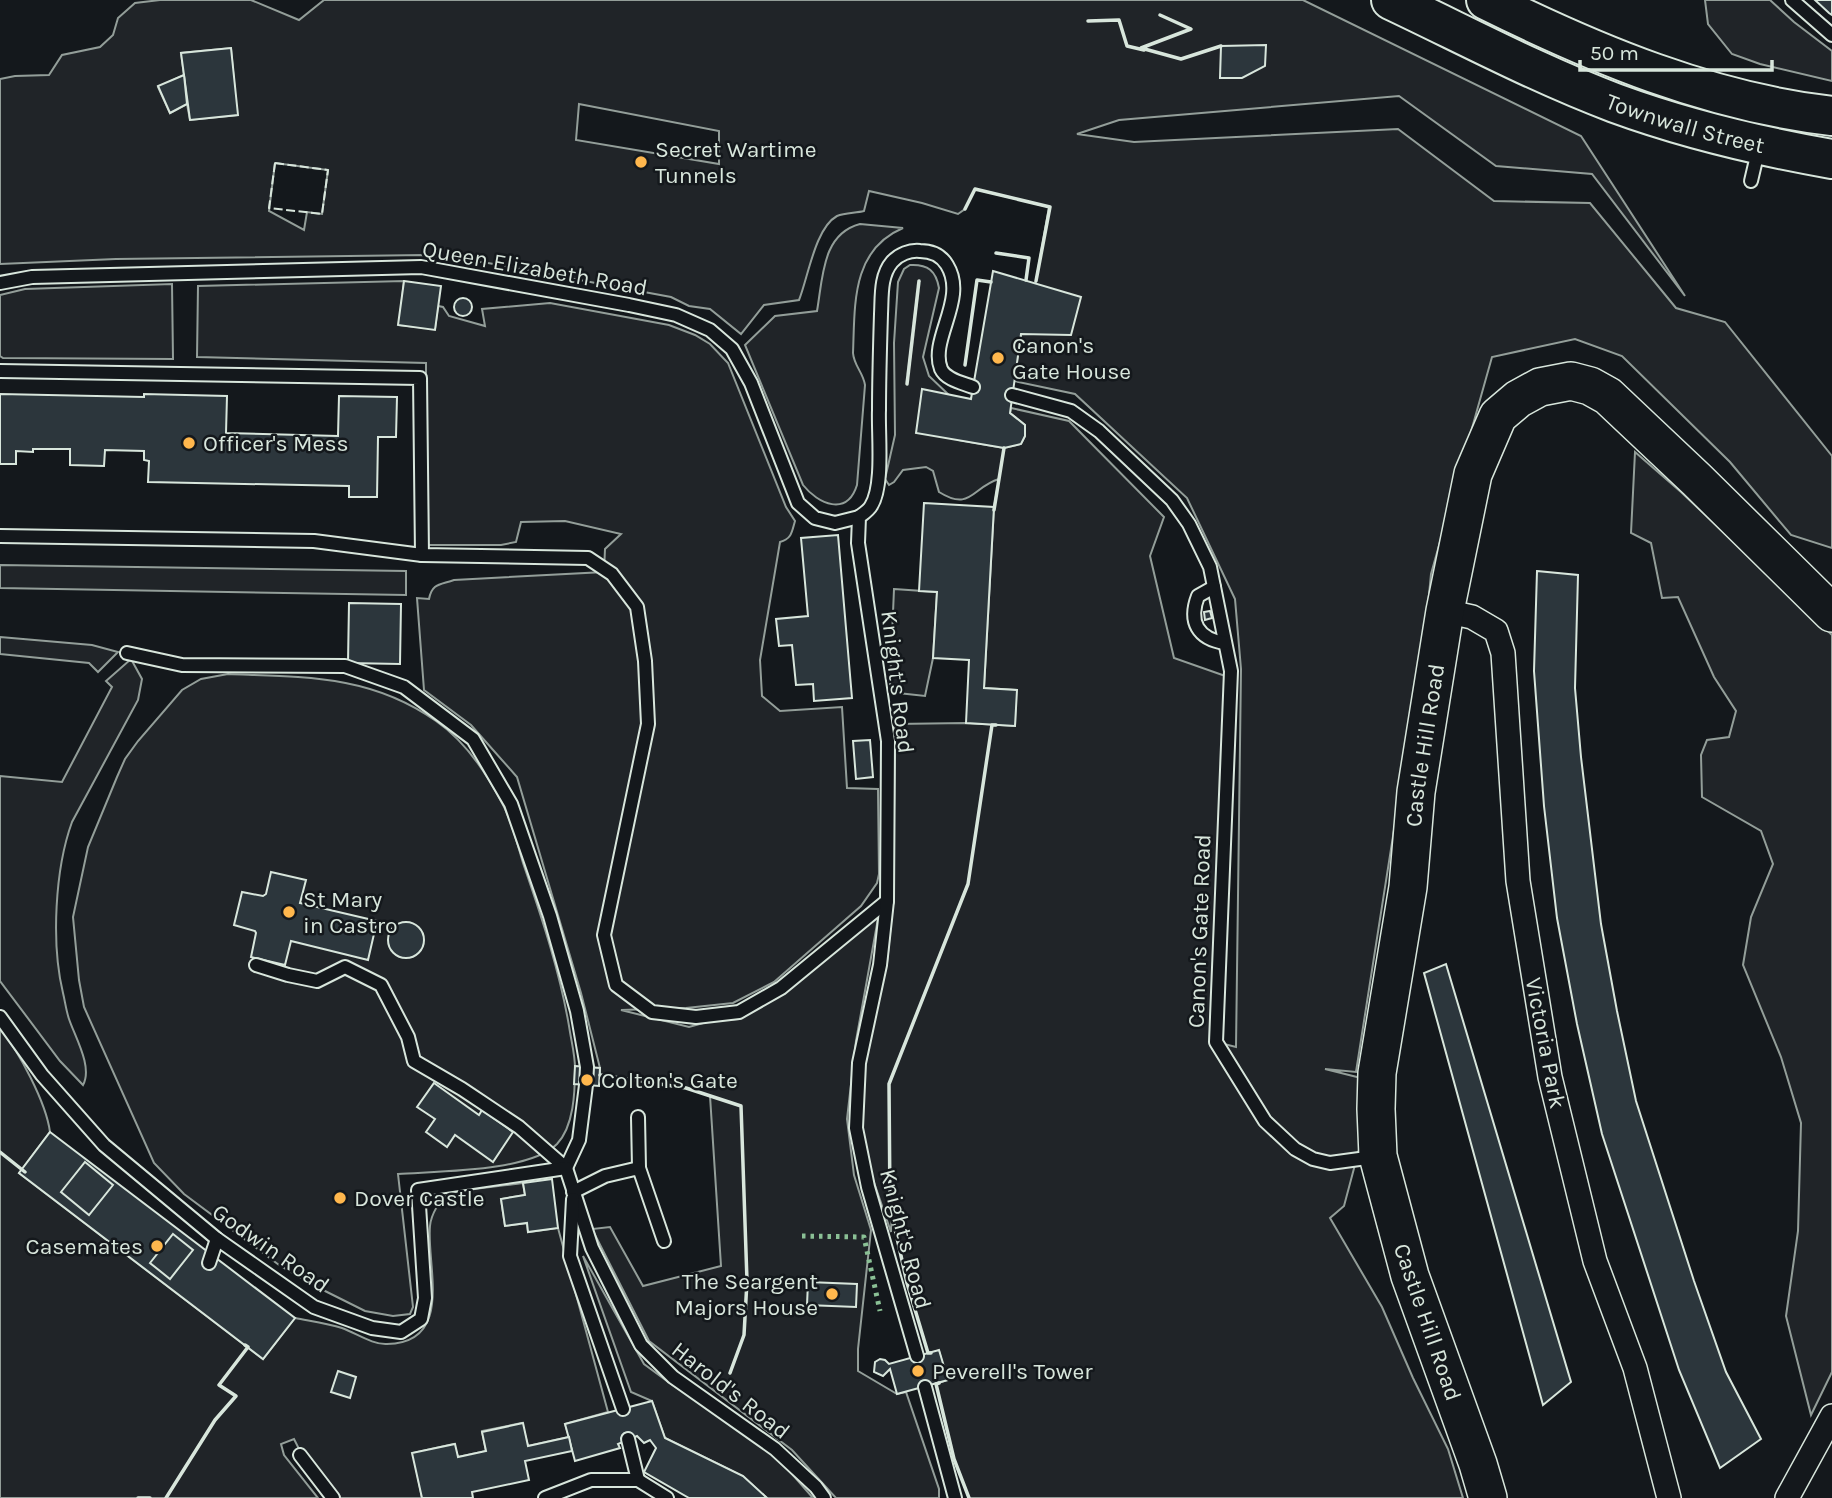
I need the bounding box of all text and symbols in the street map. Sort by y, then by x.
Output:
scale bar [1580,28,1772,72]
text: 50 m [1590,41,1639,65]
street label: Townwall Street [1602,88,1767,159]
place label: Secret Wartime Tunnels [655,136,816,189]
marker: Secret Wartime Tunnels [633,154,649,170]
street label: Queen Elizabeth Road [420,235,650,302]
place label: Canon's Gate House [1012,332,1131,385]
marker: Canon's Gate House [990,350,1006,366]
place label: Officer's Mess [203,430,349,457]
marker: Officer's Mess [181,435,197,451]
street label: Knight's Road [875,609,920,755]
street label: Castle Hill Road [1400,662,1450,828]
street label: Canon's Gate Road [1183,834,1216,1028]
place label: St Mary in Castro [303,886,398,939]
marker: St Mary in Castro [281,904,297,920]
street label: Victoria Park [1520,975,1571,1111]
place label: Colton's Gate [601,1067,738,1094]
marker: Colton's Gate [579,1072,595,1088]
street label: Knight's Road [874,1166,937,1312]
place label: Dover Castle [354,1185,485,1212]
marker: Dover Castle [332,1190,348,1206]
street label: Godwin Road [207,1198,334,1299]
place label: Casemates [26,1233,143,1260]
marker: Casemates [149,1238,165,1254]
street label: Castle Hill Road [1388,1240,1467,1404]
place label: The Seargent Majors House [674,1268,818,1321]
marker: The Seargent Majors House [824,1286,840,1302]
street label: Harold's Road [666,1336,795,1445]
place label: Peverell's Tower [932,1358,1093,1385]
marker: Peverell's Tower [910,1363,926,1379]

